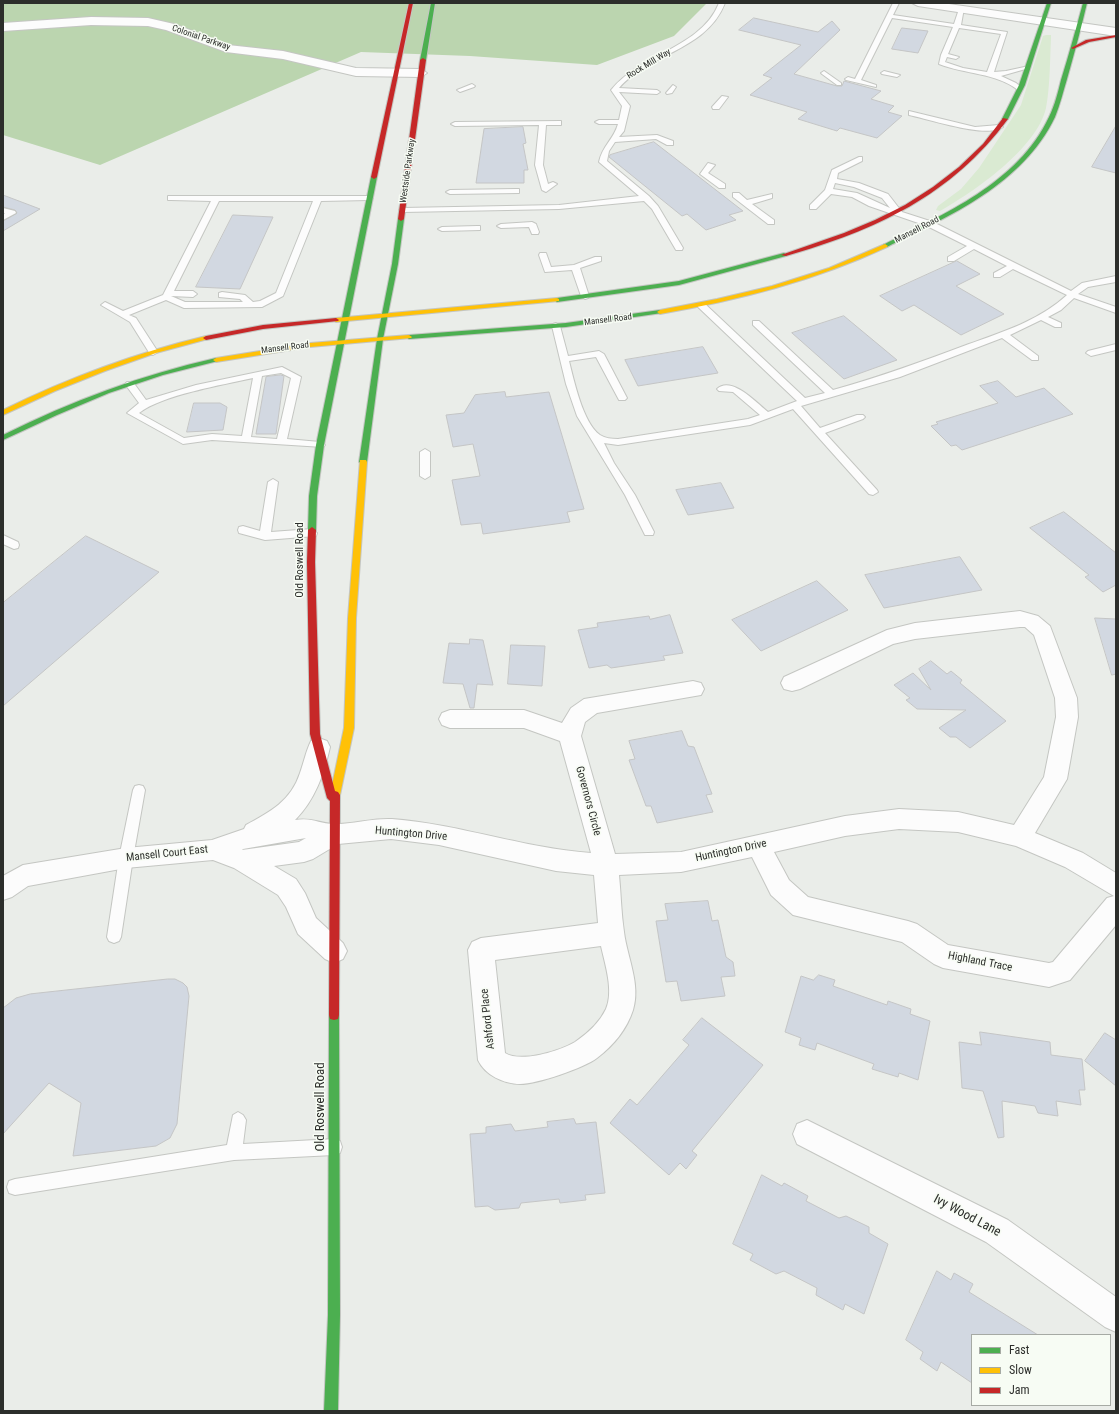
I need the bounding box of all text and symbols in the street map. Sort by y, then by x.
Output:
street label: Colonial Parkway [170,23,232,53]
street label: Rock Mill Way [625,47,673,81]
street label: Westside Parkway [398,138,418,204]
street label: Mansell Road [893,214,941,246]
street label: Mansell Road [583,312,633,328]
street label: Mansell Road [260,340,310,356]
street label: Old Roswell Road [293,522,307,598]
street label: Governors Circle [572,765,604,837]
street label: Huntington Drive [374,824,448,844]
street label: Huntington Drive [694,837,768,865]
street label: Mansell Court East [125,843,209,865]
street label: Highland Trace [947,949,1013,975]
street label: Ashford Place [478,988,498,1050]
street label: Old Roswell Road [313,1062,329,1152]
street label: Ivy Wood Lane [931,1192,1003,1240]
legend [971,1334,1111,1406]
text: Fast [1009,1343,1029,1357]
text: Slow [1009,1363,1032,1377]
text: Jam [1009,1383,1030,1397]

